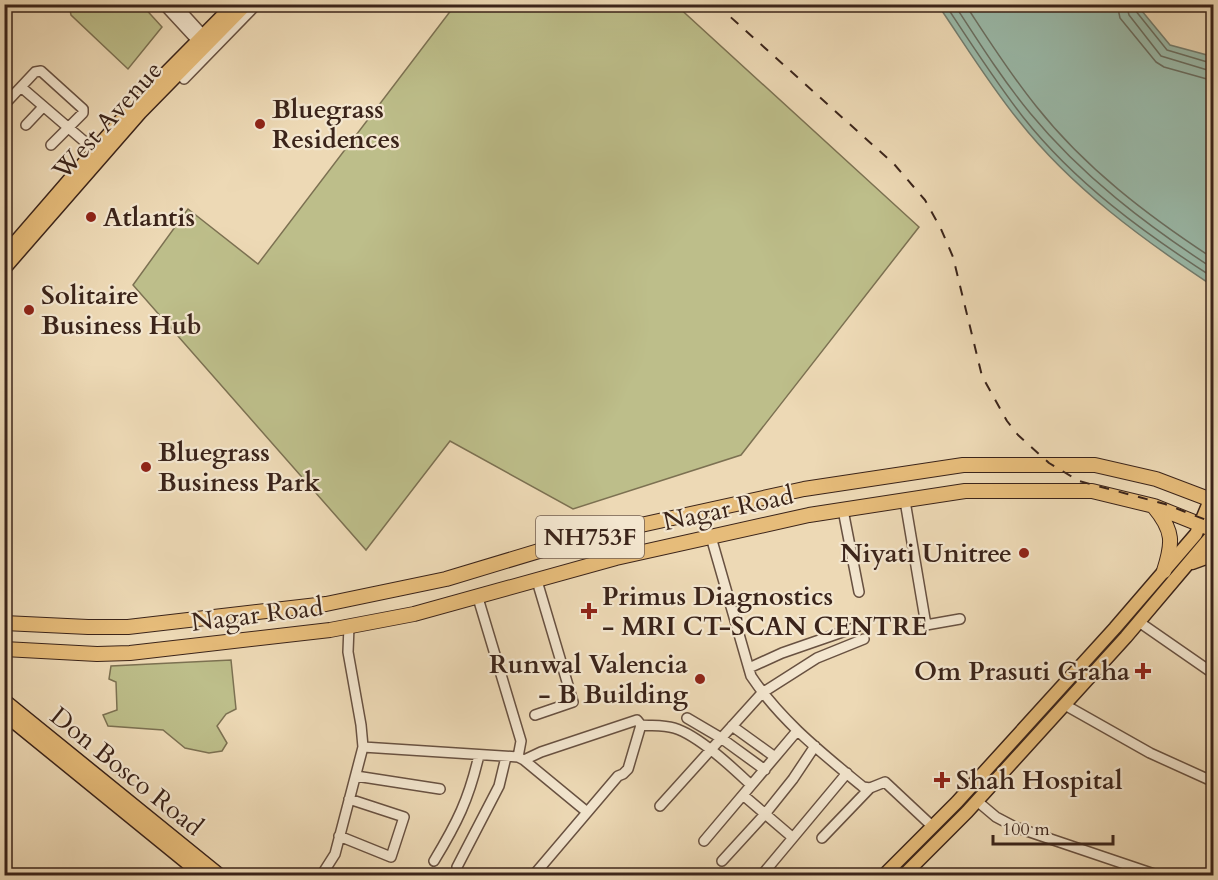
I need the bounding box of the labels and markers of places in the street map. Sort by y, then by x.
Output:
place label: Bluegrass Residences [272,92,400,157]
marker: Bluegrass Residences [253,117,267,131]
place label: Atlantis [103,200,195,235]
marker: Atlantis [84,210,98,224]
place label: Solitaire Business Hub [41,278,202,343]
marker: Solitaire Business Hub [22,303,36,317]
place label: Bluegrass Business Park [158,435,321,500]
marker: Bluegrass Business Park [139,460,153,474]
place label: Niyati Unitree [840,536,1012,571]
marker: Niyati Unitree [1017,546,1031,560]
place label: Primus Diagnostics - MRI CT-SCAN CENTRE [602,579,928,644]
marker: Primus Diagnostics - MRI CT-SCAN CENTRE [580,602,598,620]
place label: Runwal Valencia - B Building [489,647,688,712]
place label: Om Prasuti Graha [914,654,1130,689]
marker: Om Prasuti Graha [1134,662,1152,680]
marker: Runwal Valencia - B Building [693,672,707,686]
place label: Shah Hospital [956,763,1123,798]
marker: Shah Hospital [933,771,951,789]

